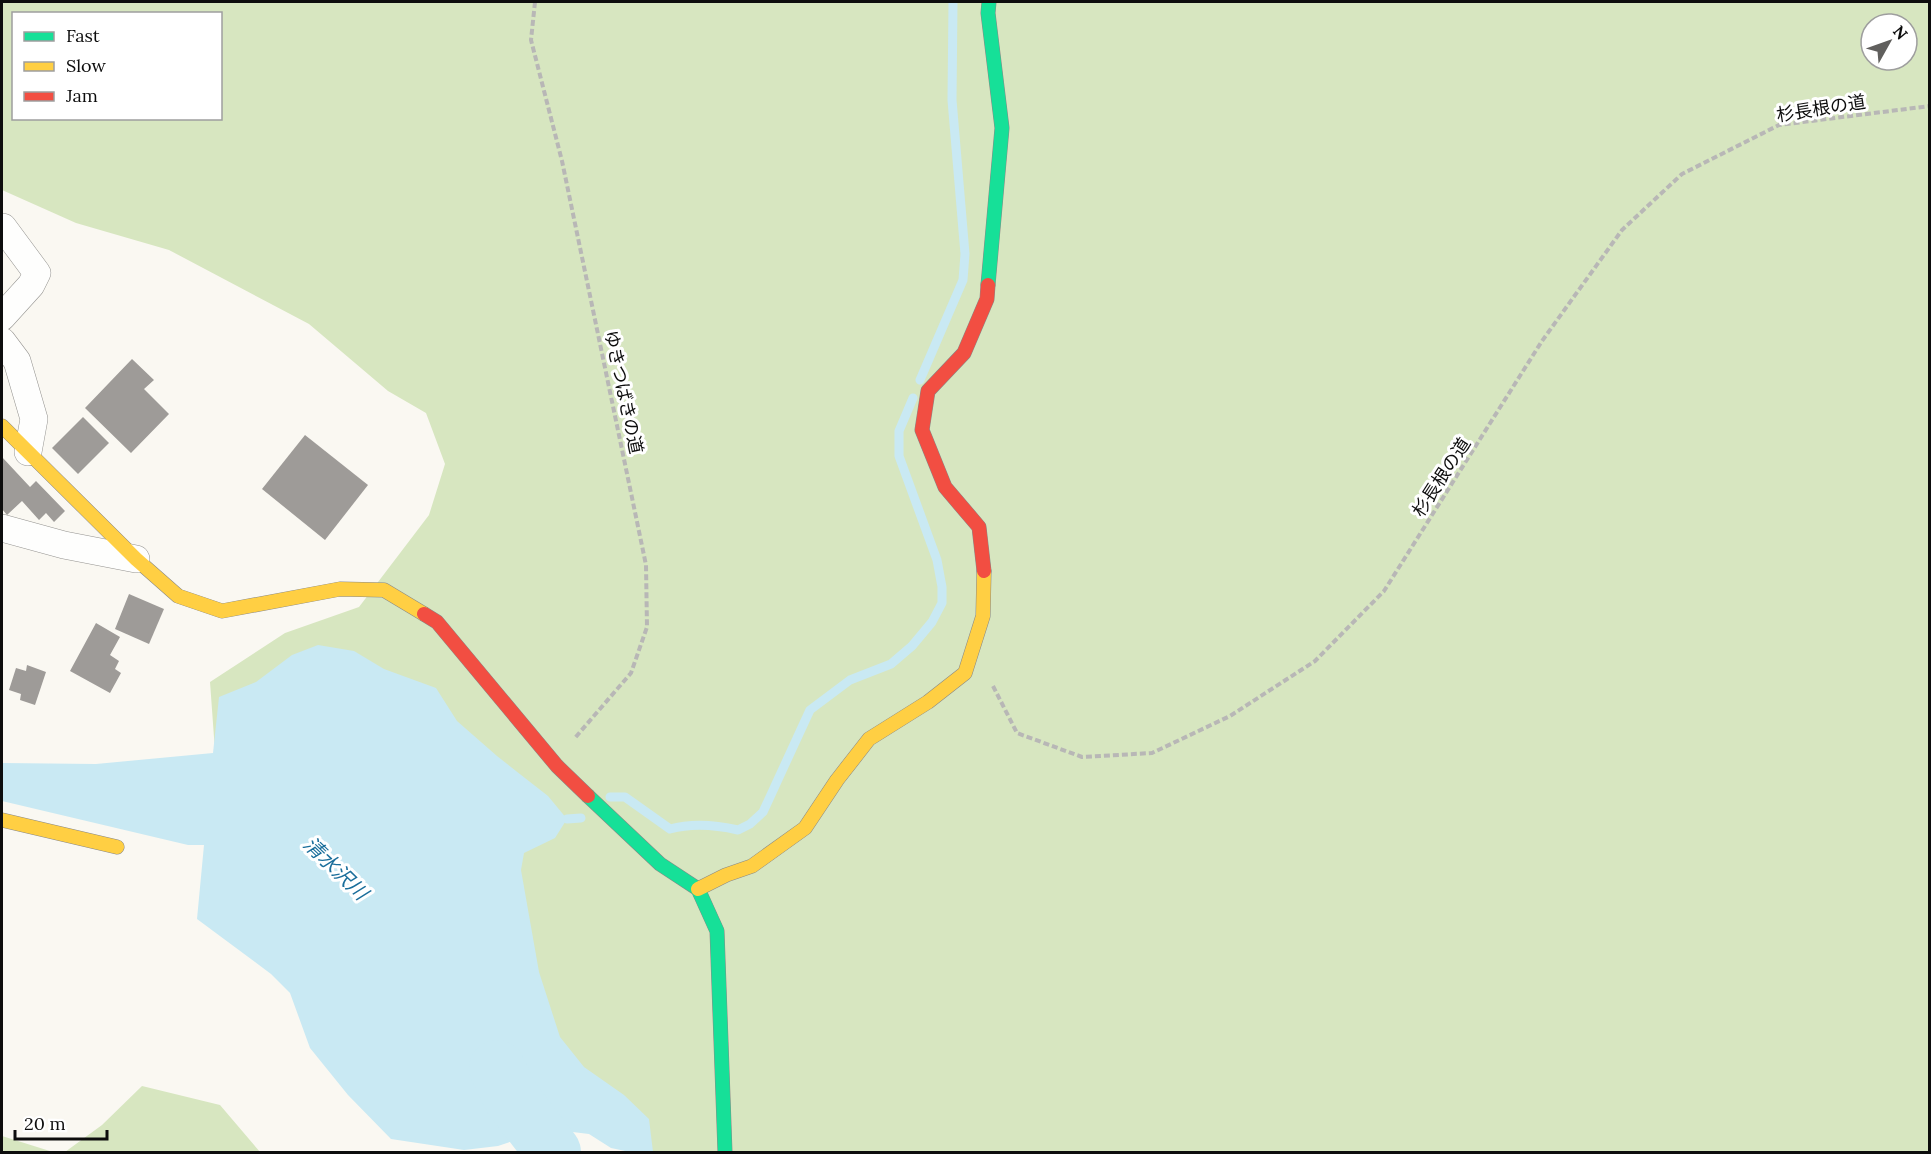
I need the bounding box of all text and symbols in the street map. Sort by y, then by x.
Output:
legend [12,12,222,120]
north arrow [1859,12,1919,72]
text: N [1889,21,1912,44]
text: Fast [66,24,100,47]
text: Slow [66,54,106,77]
text: Jam [65,84,98,107]
street label: 杉長根の道 [1775,90,1867,126]
street label: ゆきつばきの道 [600,328,648,456]
street label: 杉長根の道 [1407,433,1475,521]
water label: 清水沢川 [299,831,375,906]
scale bar [15,1103,106,1141]
text: 20 m [24,1112,66,1135]

